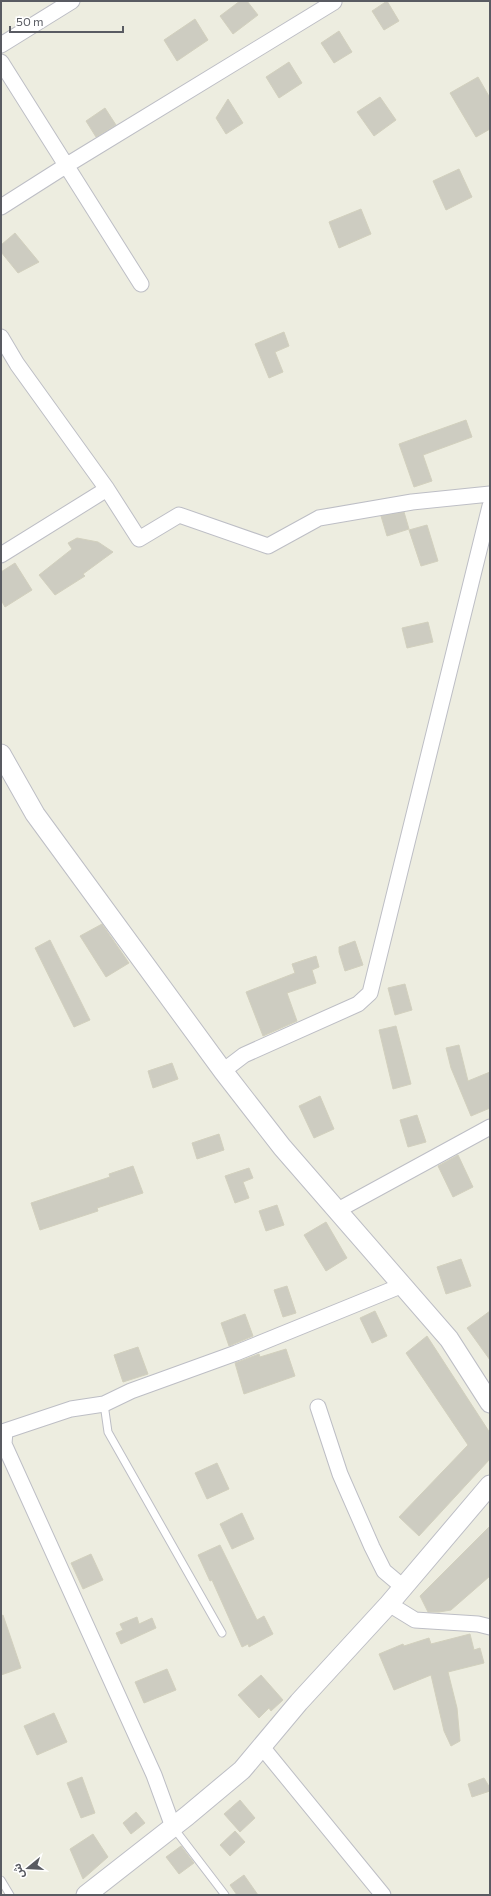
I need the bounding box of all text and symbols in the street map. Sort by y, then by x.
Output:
scale bar [10,8,123,34]
text: 50 m [16,14,44,28]
north arrow [8,1848,48,1888]
text: ش [10,1862,27,1880]

